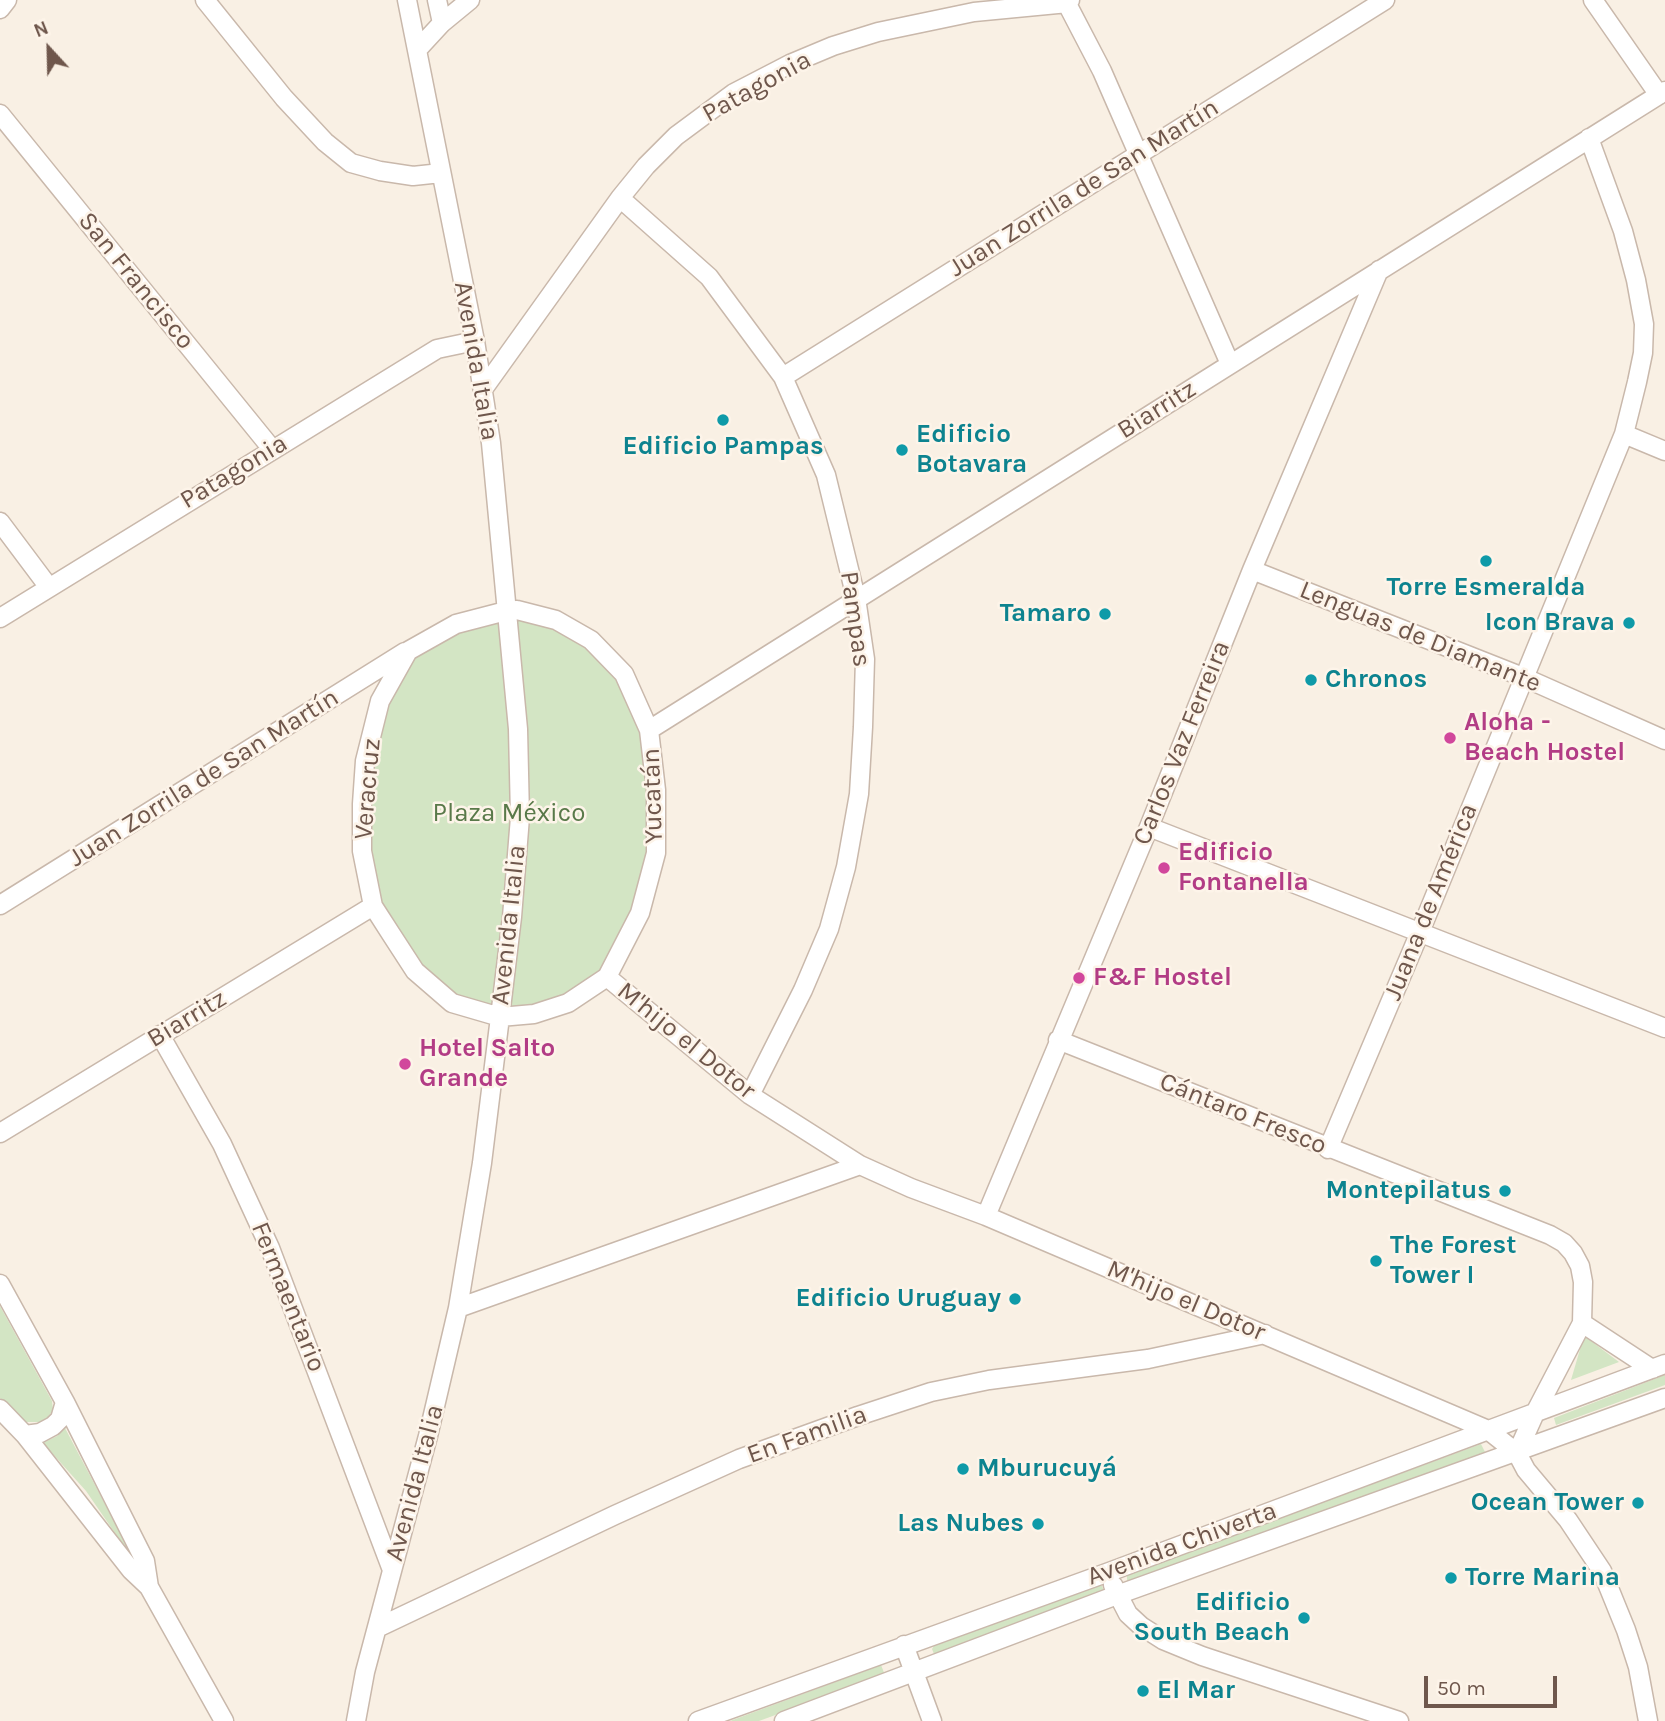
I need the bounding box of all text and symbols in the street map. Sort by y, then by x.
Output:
north arrow [14,14,84,84]
text: N [31,17,52,42]
street label: Patagonia [697,44,817,130]
street label: Juan Zorrila de San Martín [943,92,1225,284]
street label: San Francisco [71,206,201,356]
street label: Avenida Italia [447,279,505,443]
street label: Biarritz [1112,374,1202,446]
marker: Edificio Pampas [715,412,731,428]
place label: Edificio Botavara [916,419,1027,480]
street label: Patagonia [175,428,293,516]
place label: Edificio Pampas [622,431,824,463]
marker: Edificio Botavara [894,442,910,458]
marker: Torre Esmeralda [1478,553,1494,569]
street label: Pampas [833,569,877,669]
place label: Torre Esmeralda [1387,572,1585,604]
street label: Lenguas de Diamante [1295,574,1545,700]
place label: Tamaro [1000,598,1091,630]
marker: Tamaro [1097,606,1113,622]
place label: Icon Brava [1485,607,1615,639]
marker: Icon Brava [1621,615,1637,631]
street label: Carlos Vaz Ferreira [1127,636,1237,850]
place label: Chronos [1325,664,1427,696]
marker: Chronos [1303,672,1319,688]
street label: Juan Zorrila de San Martín [63,682,345,874]
place label: Aloha - Beach Hostel [1464,707,1625,768]
marker: Aloha - Beach Hostel [1442,730,1458,746]
street label: Veracruz [348,737,388,841]
street label: Yucatán [636,748,670,844]
park label: Plaza México [433,798,585,830]
street label: Juana de América [1377,799,1485,1005]
place label: Edificio Fontanella [1178,837,1309,898]
street label: Avenida Italia [485,843,533,1007]
marker: Edificio Fontanella [1156,860,1172,876]
place label: F&F Hostel [1093,962,1232,994]
marker: F&F Hostel [1071,970,1087,986]
street label: M'hijo el Dotor [610,976,762,1106]
street label: Biarritz [142,983,232,1055]
place label: Hotel Salto Grande [419,1033,555,1094]
marker: Hotel Salto Grande [397,1056,413,1072]
street label: Cántaro Fresco [1155,1066,1331,1162]
place label: Montepilatus [1326,1175,1491,1207]
marker: Montepilatus [1497,1183,1513,1199]
street label: Fermaentario [244,1218,332,1376]
place label: The Forest Tower I [1390,1230,1516,1292]
marker: The Forest Tower I [1368,1253,1384,1269]
street label: M'hijo el Dotor [1102,1254,1270,1348]
place label: Edificio Uruguay [795,1283,1001,1315]
marker: Edificio Uruguay [1007,1291,1023,1307]
street label: En Familia [743,1399,871,1471]
street label: Avenida Italia [379,1401,451,1565]
place label: Mburucuyá [977,1453,1117,1485]
marker: Mburucuyá [955,1461,971,1477]
place label: Ocean Tower [1471,1487,1624,1519]
street label: Avenida Chiverta [1083,1495,1281,1593]
marker: Ocean Tower [1630,1495,1646,1511]
place label: Las Nubes [897,1508,1024,1540]
marker: Las Nubes [1030,1516,1046,1532]
place label: Torre Marina [1465,1562,1620,1594]
marker: Torre Marina [1443,1570,1459,1586]
place label: Edificio South Beach [1134,1587,1290,1648]
marker: Edificio South Beach [1296,1610,1312,1626]
scale bar [1427,1662,1560,1706]
place label: El Mar [1157,1675,1235,1707]
text: 50 m [1437,1676,1486,1700]
marker: El Mar [1135,1683,1151,1699]

